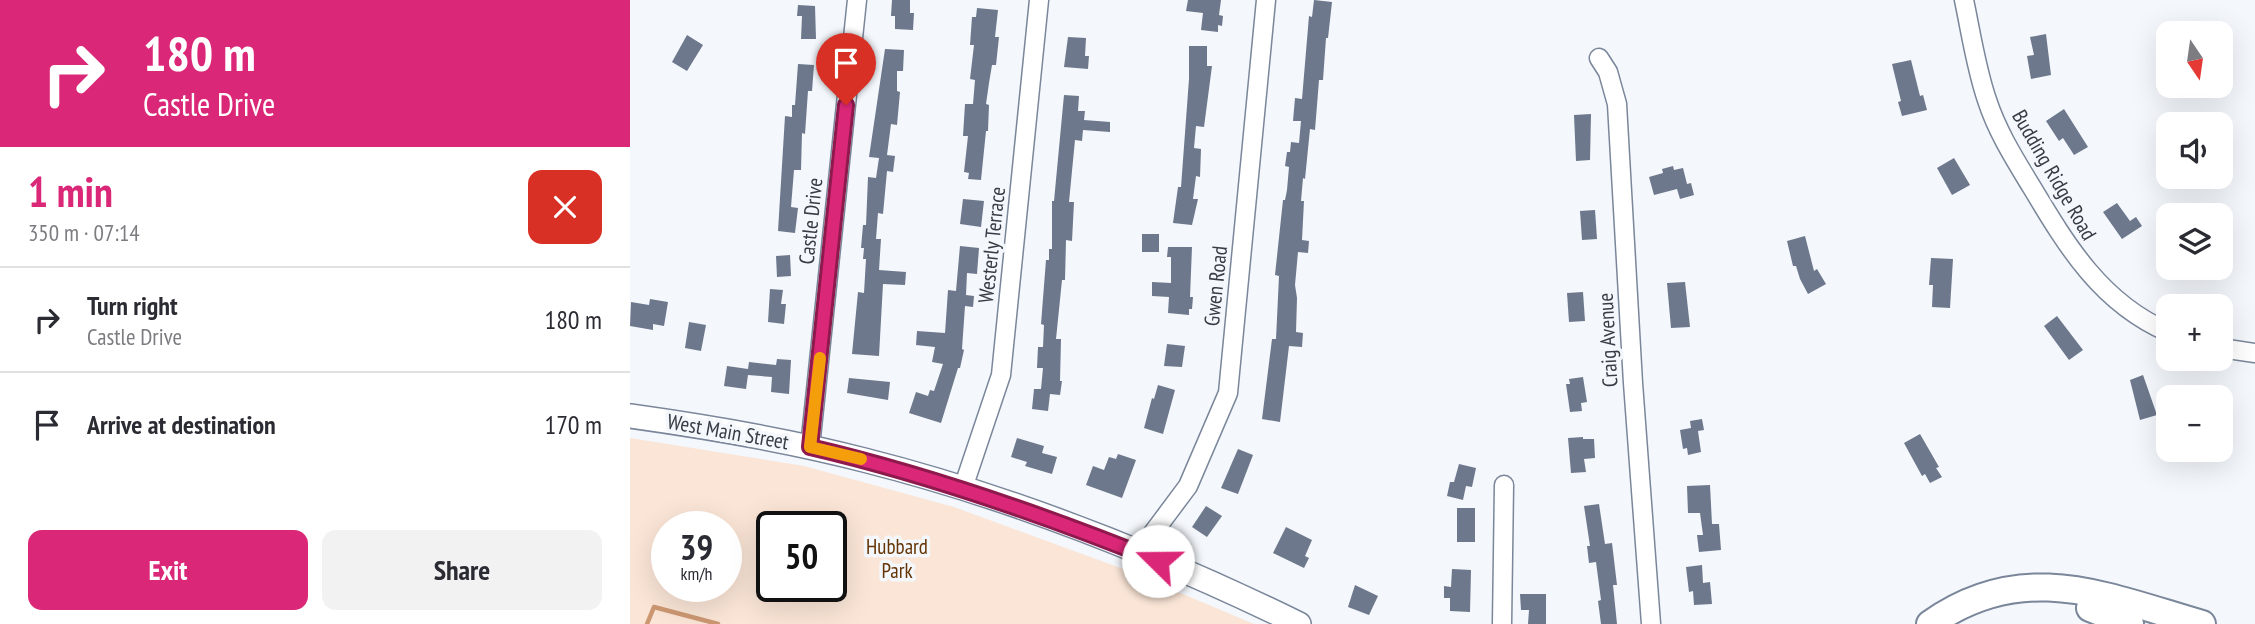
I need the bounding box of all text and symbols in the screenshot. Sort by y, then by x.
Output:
text: 180 m [143,21,256,85]
north arrow [2156,21,2233,98]
map controls [2156,21,2233,462]
icon: right [28,28,119,119]
pin [816,33,876,105]
icon: arrive [827,44,865,82]
text: Castle Drive [143,83,275,125]
street label: Budding Ridge Road [2006,105,2103,245]
button: sound [2156,112,2233,189]
text: 1 min [28,164,113,219]
button: close [528,170,602,244]
street label: Castle Drive [793,176,828,266]
street label: Westerly Terrace [972,185,1011,304]
button: layers [2156,203,2233,280]
text: 350 m · 07:14 [28,218,140,247]
street label: Gwen Road [1198,244,1233,327]
text: Turn right [87,289,178,322]
street label: Craig Avenue [1592,292,1623,388]
button: + [2156,294,2233,371]
icon: right [28,301,66,339]
text: 180 m [544,303,602,336]
text: Castle Drive [87,322,182,351]
button: − [2156,385,2233,462]
icon: arrive [28,406,66,444]
text: Arrive at destination [87,408,276,441]
text: 170 m [544,408,602,441]
street label: West Main Street [665,408,791,456]
speed limit sign: 50 [756,511,847,602]
text: 39 [680,524,713,570]
position arrow [1121,524,1195,598]
button: Exit [28,530,308,610]
button: Share [322,530,602,610]
park label: Hubbard Park [866,533,928,584]
text: km/h [681,562,712,585]

